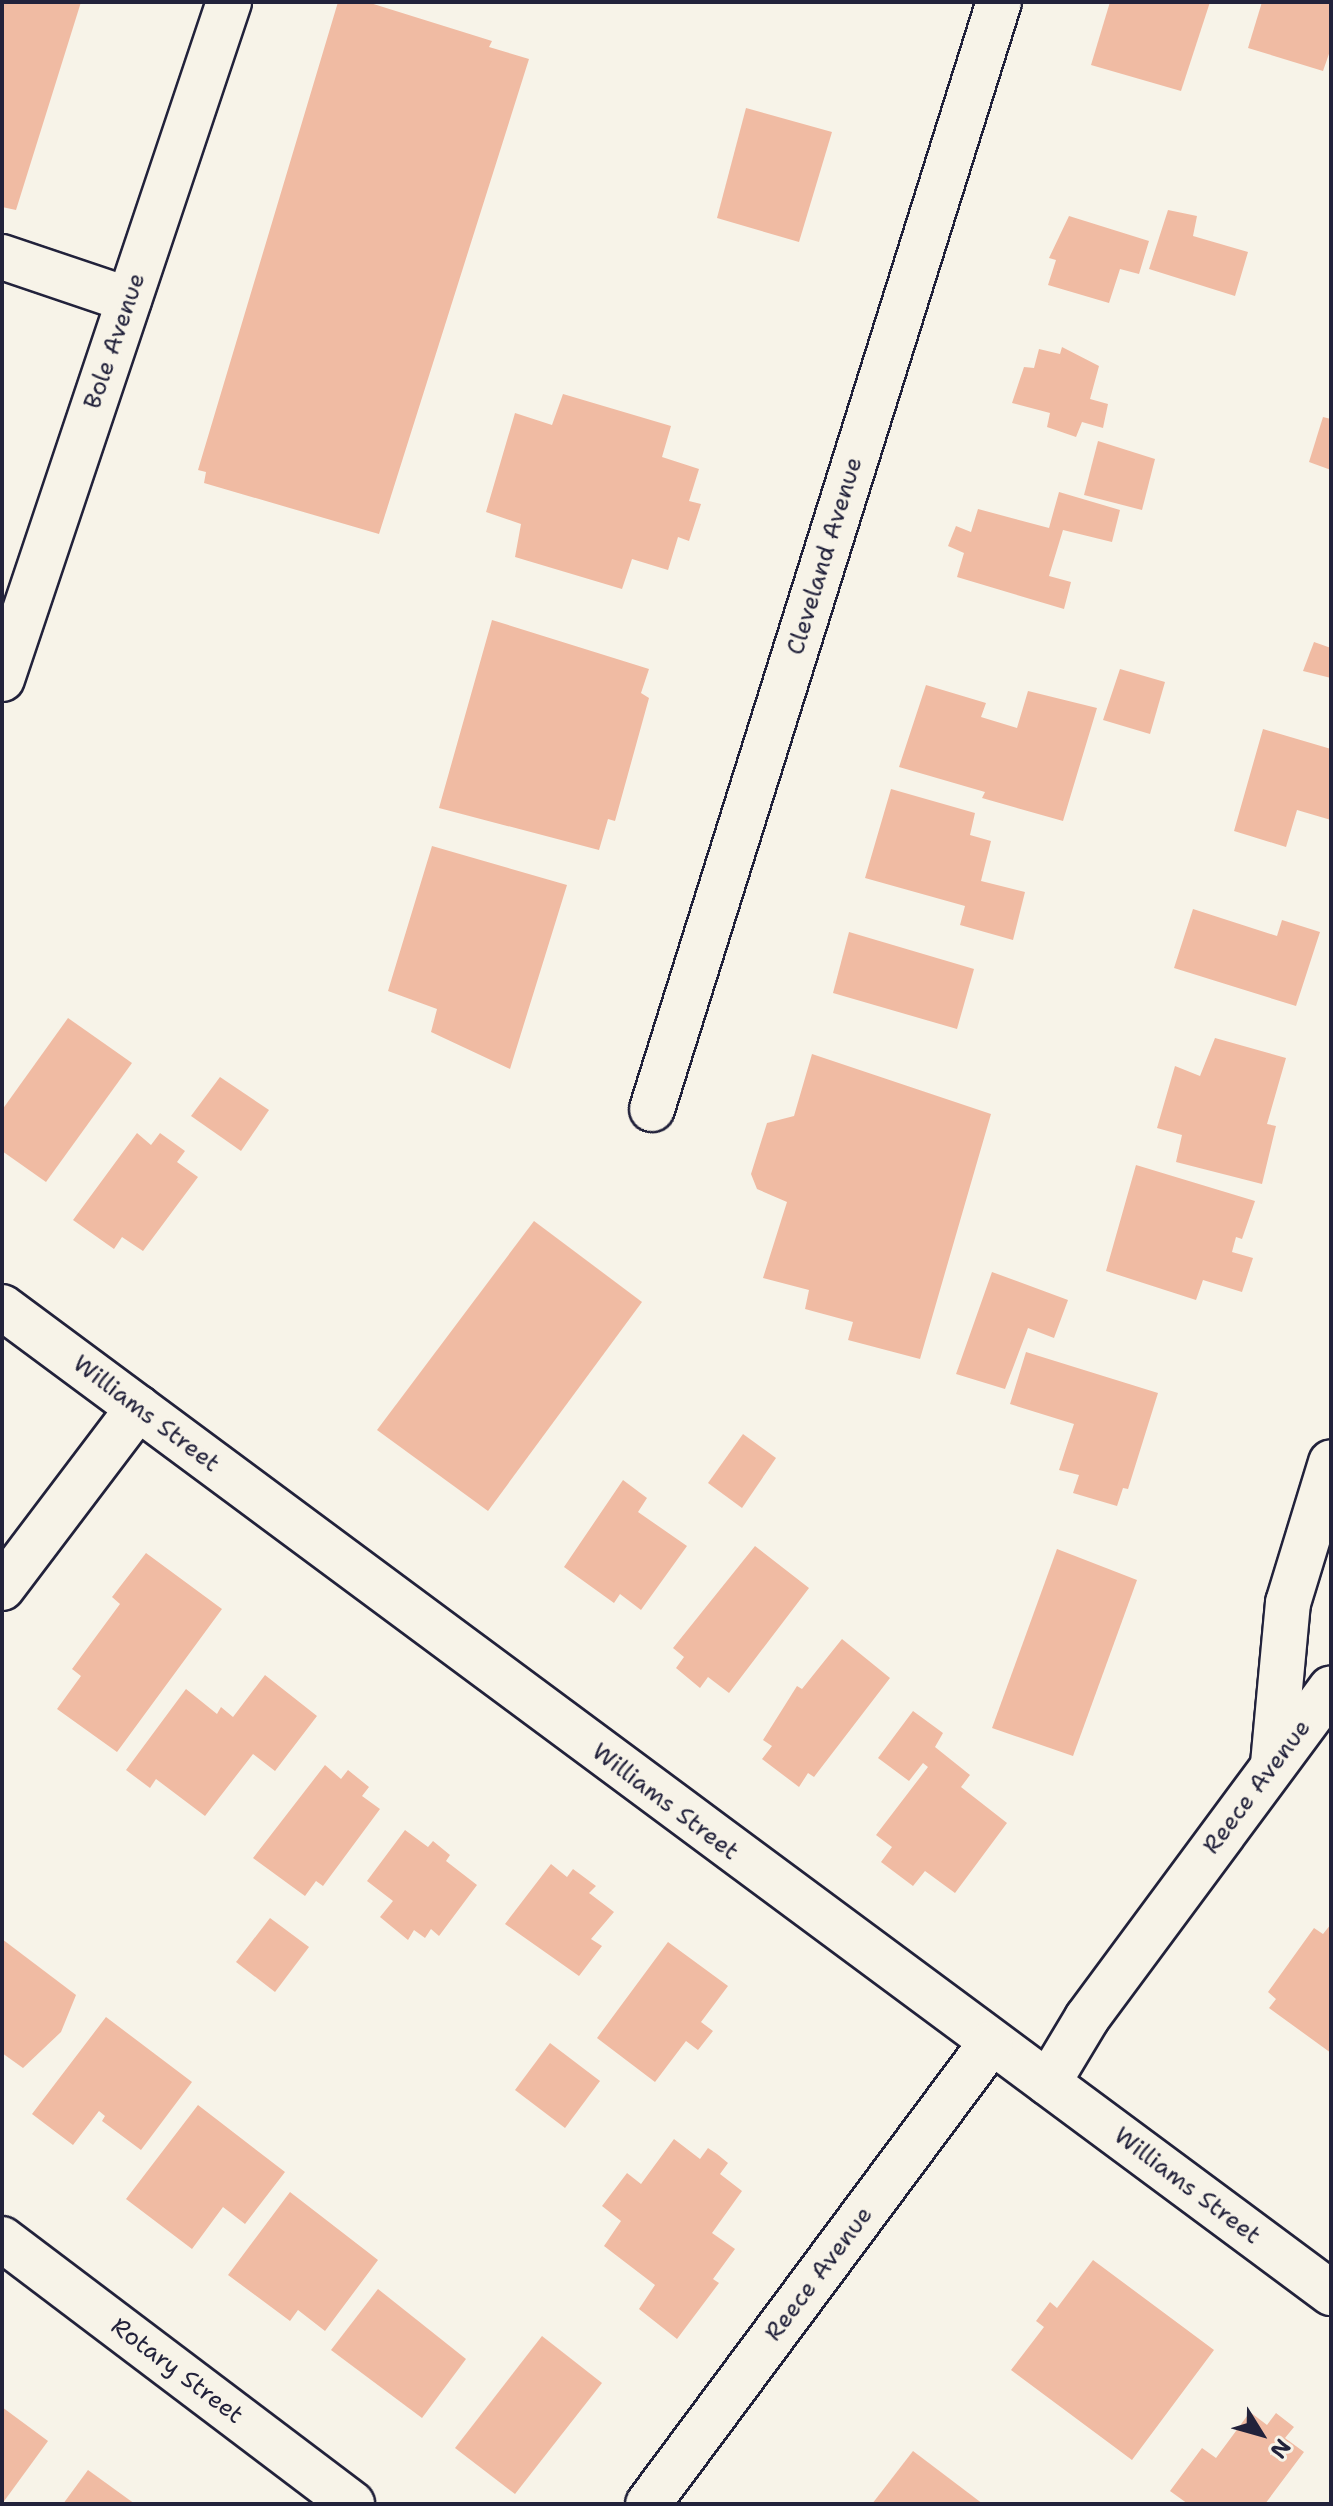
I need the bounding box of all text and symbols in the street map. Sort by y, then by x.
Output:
street label: Bole Avenue [78,269,152,413]
street label: Cleveland Avenue [781,454,869,658]
street label: Williams Street [67,1349,225,1479]
street label: Reece Avenue [1197,1714,1317,1860]
street label: Williams Street [586,1737,744,1867]
street label: Williams Street [1108,2121,1266,2251]
street label: Reece Avenue [759,2201,879,2347]
street label: Rotary Street [105,2312,249,2430]
north arrow [1221,2394,1301,2474]
text: N [1264,2433,1297,2464]

